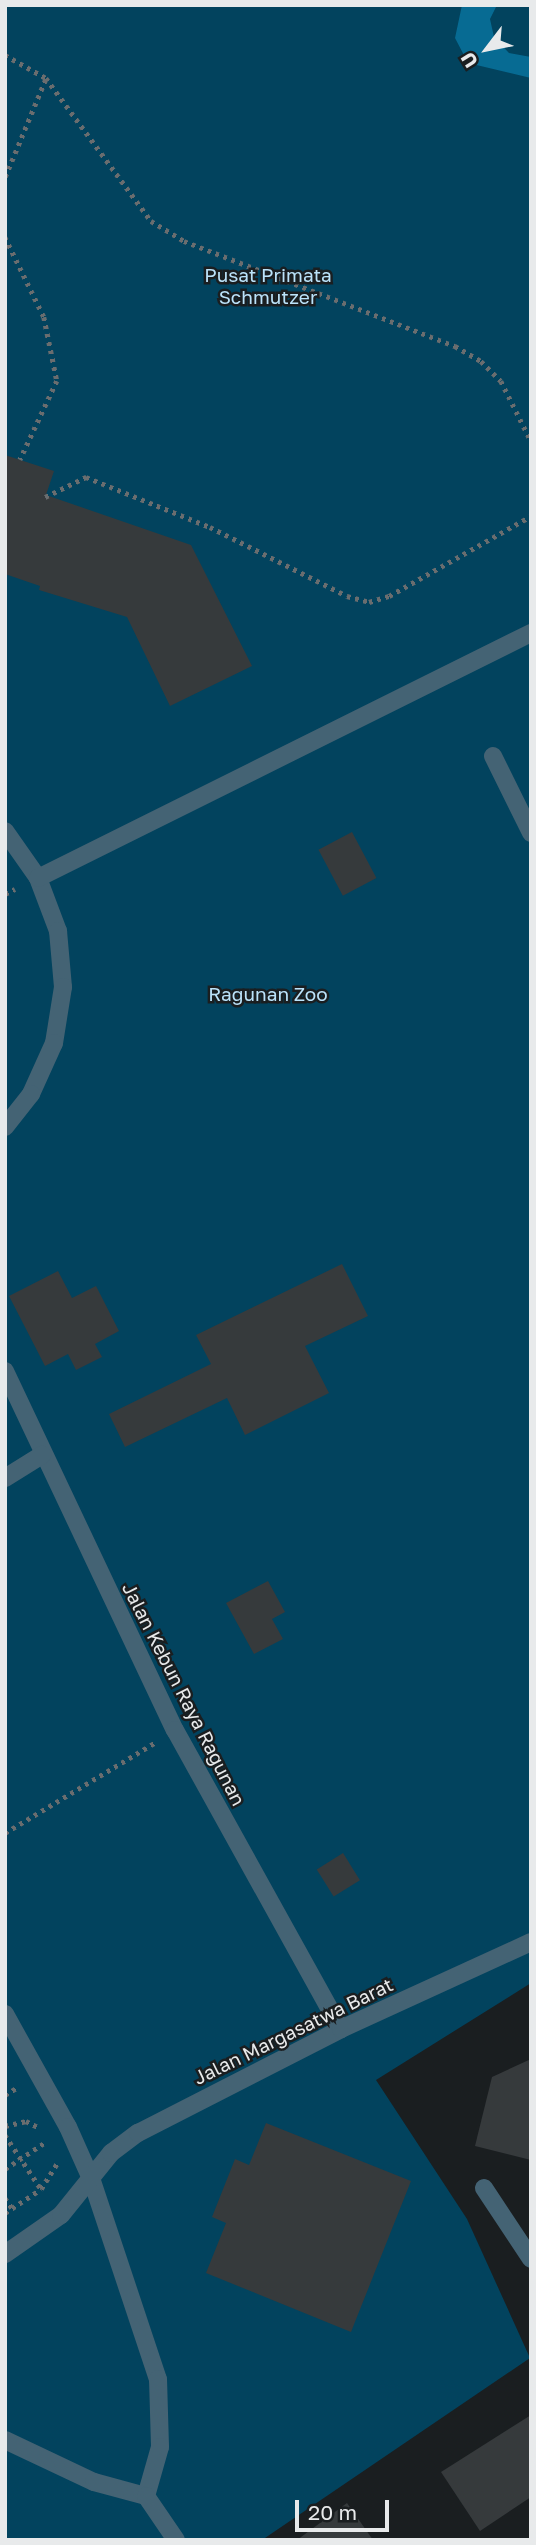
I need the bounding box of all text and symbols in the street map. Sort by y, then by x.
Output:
north arrow [452,14,522,84]
text: U [455,48,482,72]
park label: Pusat Primata Schmutzer [204,264,332,308]
park label: Ragunan Zoo [208,983,328,1005]
street label: Jalan Kebun Raya Ragunan [118,1579,250,1809]
street label: Jalan Margasatwa Barat [190,1973,396,2089]
scale bar [298,2486,392,2530]
text: 20 m [308,2499,357,2525]

